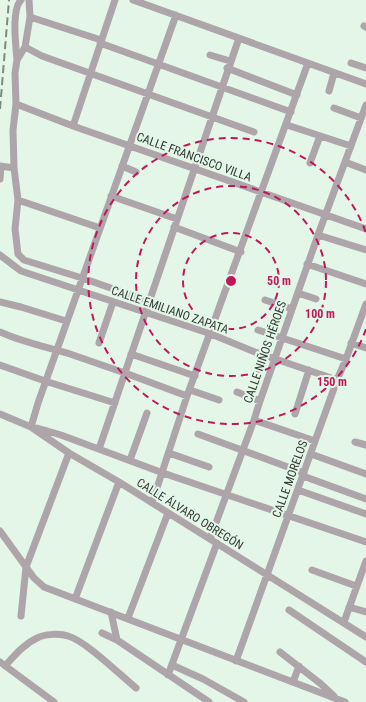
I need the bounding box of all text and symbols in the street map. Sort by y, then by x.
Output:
street label: CALLE FRANCISCO VILLA [135,130,253,184]
centre of rings [224,274,238,288]
text: 50 m [267,274,291,288]
street label: CALLE EMILIANO ZAPATA [110,283,231,337]
street label: CALLE NIÑOS HÉROES [239,298,289,405]
text: 100 m [305,307,335,321]
text: 150 m [317,375,347,389]
street label: CALLE MORELOS [270,438,310,520]
street label: CALLE ÁLVARO OBREGÓN [134,475,246,552]

